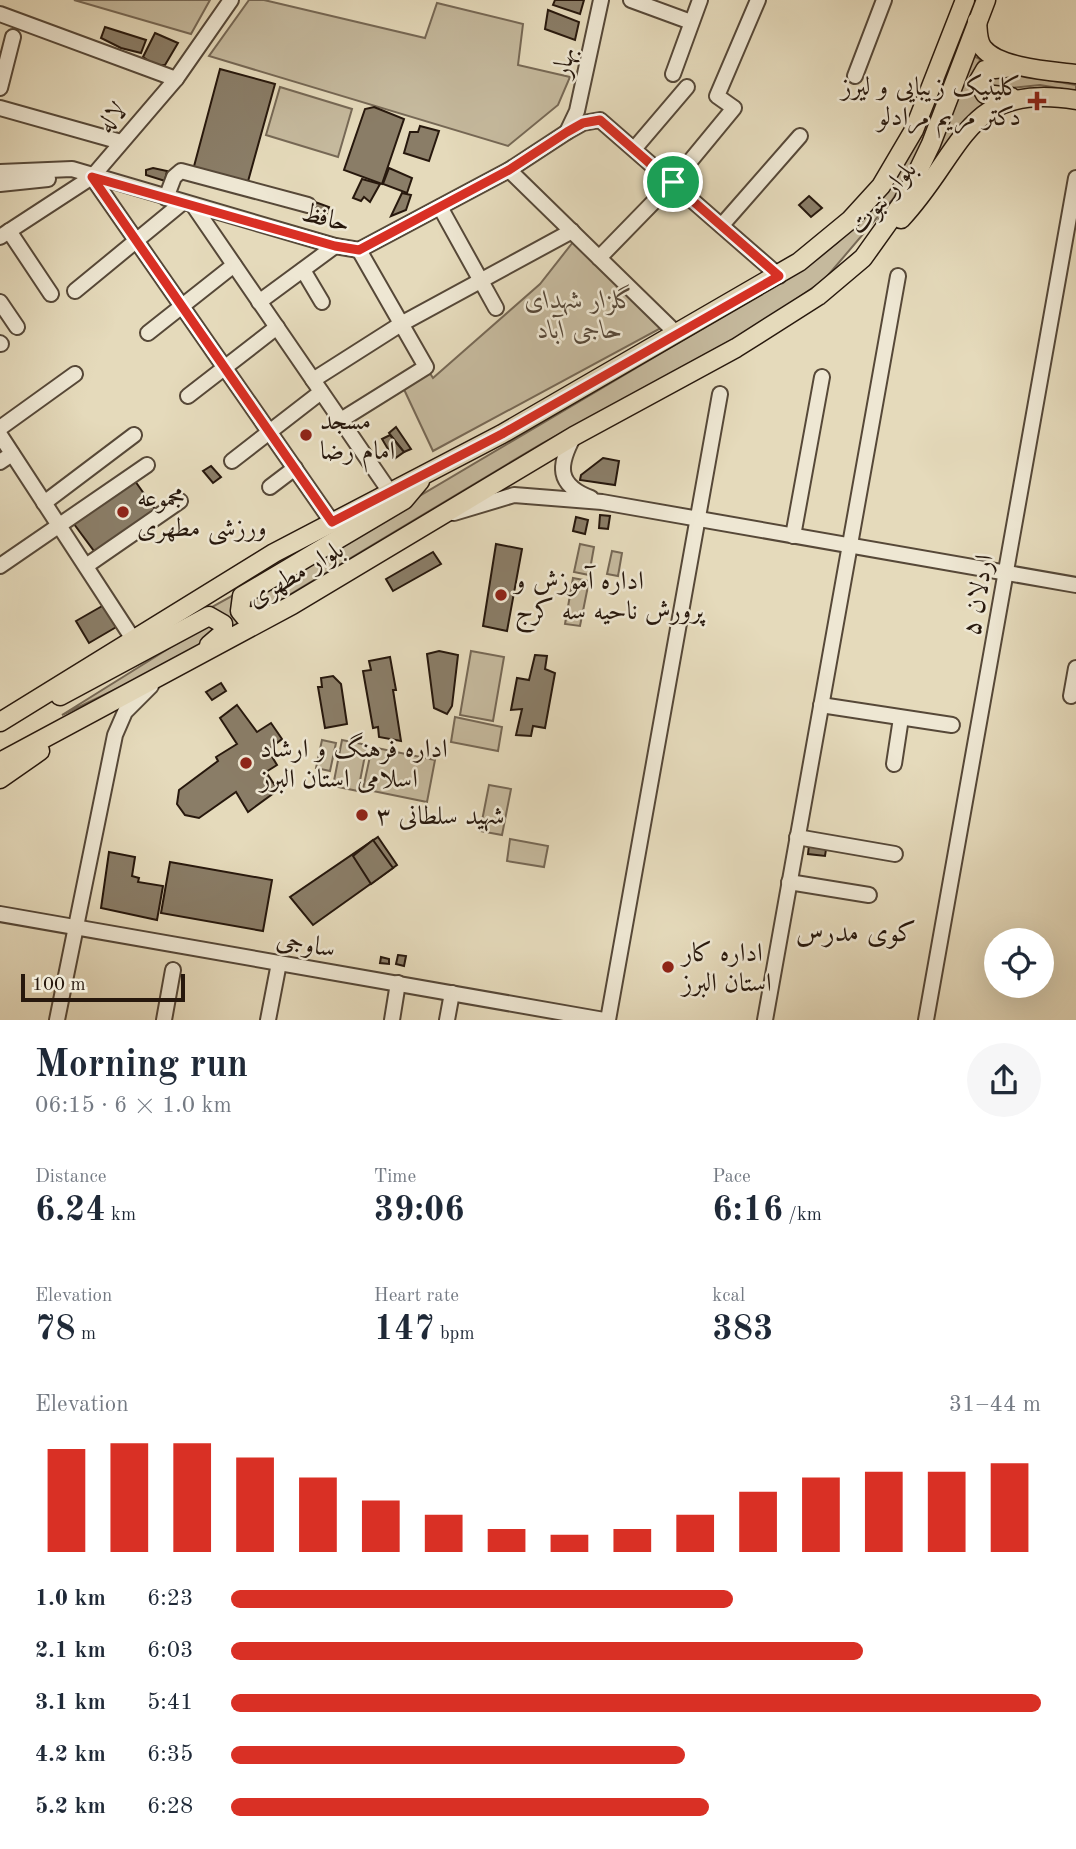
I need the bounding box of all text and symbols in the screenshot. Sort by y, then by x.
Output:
street label: بهار [548,45,583,83]
place label: کلینیک زیبایی و لیرز دکتر مریم مرادلو [838,73,1021,139]
marker: کلینیک زیبایی و لیرز دکتر مریم مرادلو [1027,91,1047,111]
street label: لاله [93,98,132,138]
pin [643,152,703,212]
street label: بلوار نبوت [845,157,924,241]
icon: arrive [654,163,692,201]
street label: حافظ [299,199,353,237]
park label: گلزار شهدای حاجی آباد [524,284,636,345]
place label: مسجد امام رضا [320,409,395,473]
marker: مسجد امام رضا [298,427,314,443]
place label: مجموعه ورزشی مطهری [137,486,267,546]
marker: مجموعه ورزشی مطهری [115,504,131,520]
street label: بلوار مطهری [243,537,350,614]
street label: اردلان ۵ [959,553,1000,638]
place label: اداره آموزش و پرورش ناحیه سه کرج [512,565,706,634]
marker: اداره آموزش و پرورش ناحیه سه کرج [493,587,509,603]
place label: اداره فرهنگ و ارشاد اسلامی استان البرز [257,732,448,794]
marker: اداره فرهنگ و ارشاد اسلامی استان البرز [238,755,254,771]
place label: شهید سلطانی ۳ [376,804,505,832]
marker: شهید سلطانی ۳ [354,807,370,823]
district label: کوی مدرس [796,919,916,949]
street label: ساوجی [274,927,337,963]
map controls [984,928,1054,998]
button: locate [984,928,1054,998]
place label: اداره کار استان البرز [679,940,772,998]
marker: اداره کار استان البرز [660,959,676,975]
scale bar [21,971,186,1002]
text: 100 m [32,976,85,995]
button: share [967,1043,1041,1117]
text: Morning run [35,1047,248,1085]
text: 06:15 · 6 × 1.0 km [35,1094,232,1117]
text: Distance [35,1168,107,1187]
text: Time [374,1168,416,1187]
text: Pace [712,1168,751,1187]
text: 6.24 [35,1193,106,1228]
text: 39:06 [374,1193,465,1228]
text: 6:16 [712,1193,783,1228]
text: km [106,1206,136,1225]
text: /km [783,1206,822,1225]
text: Elevation [35,1287,112,1306]
text: Heart rate [374,1287,459,1306]
text: kcal [712,1287,745,1306]
text: 78 [35,1312,76,1347]
text: 147 [374,1312,435,1347]
text: 383 [712,1312,773,1347]
text: m [76,1325,96,1344]
text: bpm [435,1325,475,1344]
text: Elevation [35,1393,129,1416]
text: 31–44 m [949,1393,1041,1416]
text: 1.0 km [35,1587,106,1610]
text: 6:23 [147,1587,193,1610]
text: 2.1 km [35,1639,106,1662]
text: 6:03 [147,1639,193,1662]
text: 3.1 km [35,1691,106,1714]
text: 5:41 [147,1691,193,1714]
text: 4.2 km [35,1743,106,1766]
text: 6:35 [147,1743,193,1766]
text: 5.2 km [35,1795,106,1818]
text: 6:28 [147,1795,193,1818]

